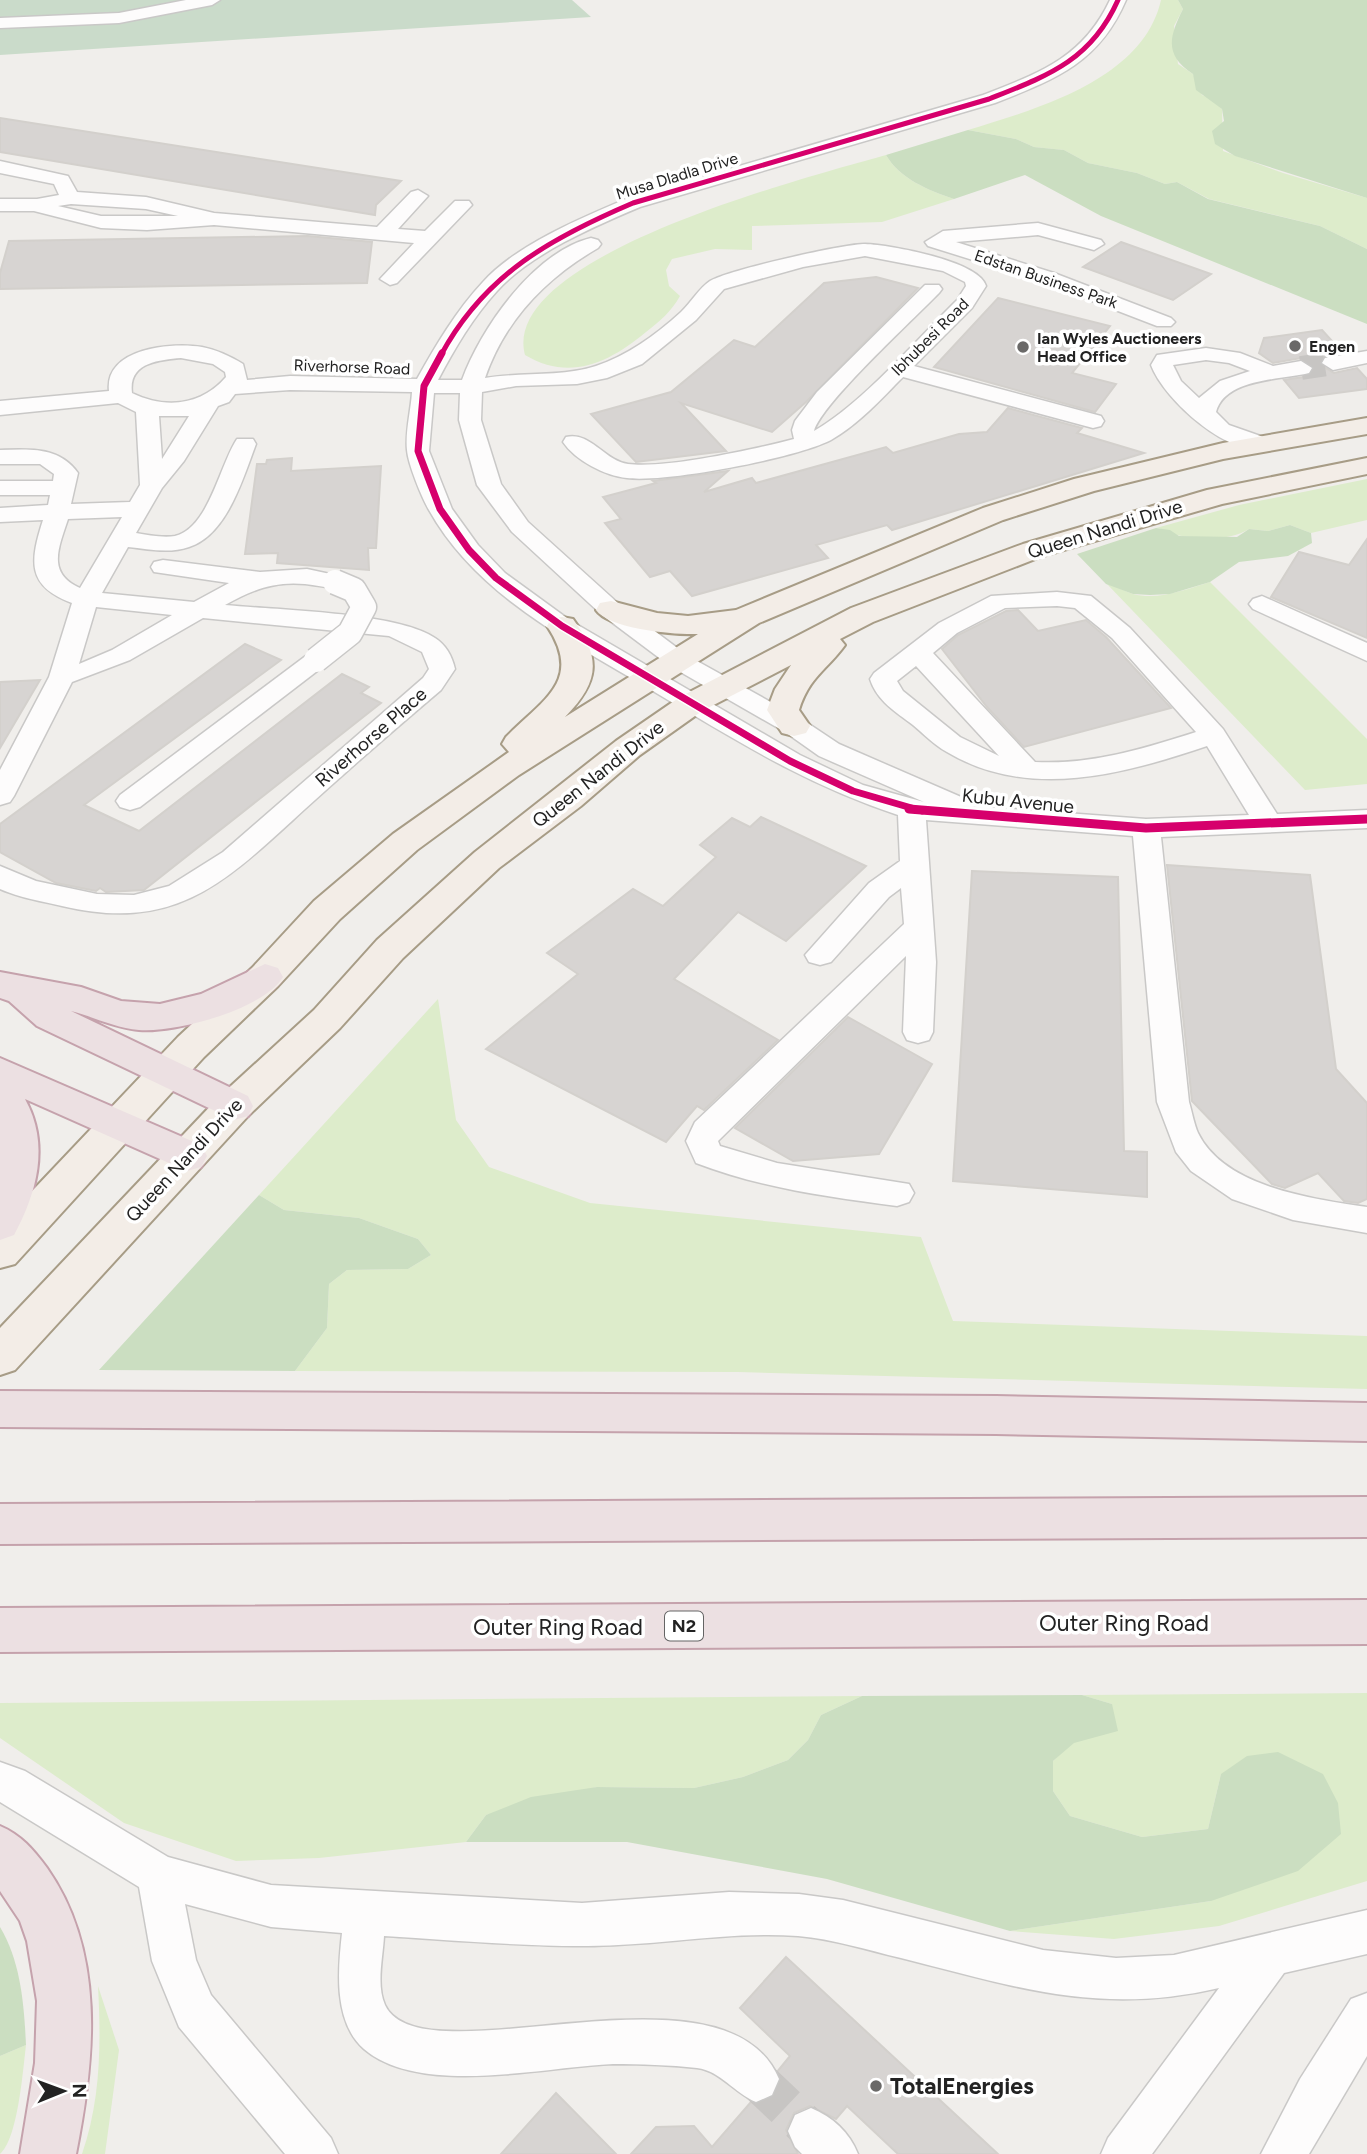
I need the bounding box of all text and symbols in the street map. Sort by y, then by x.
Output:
street label: Musa Dladla Drive [614,148,741,204]
street label: Edstan Business Park [972,246,1120,313]
street label: Ibhubesi Road [887,294,973,380]
place label: Ian Wyles Auctioneers Head Office [1037,329,1202,366]
place label: Engen [1309,337,1355,356]
marker: Engen [1287,338,1303,354]
marker: Ian Wyles Auctioneers Head Office [1015,339,1031,355]
street label: Riverhorse Road [293,355,411,379]
street label: Queen Nandi Drive [1025,495,1185,563]
street label: Riverhorse Place [311,682,431,792]
street label: Queen Nandi Drive [528,715,668,833]
street label: Kubu Avenue [961,784,1075,818]
street label: Queen Nandi Drive [121,1093,247,1227]
street label: Outer Ring Road [1039,1609,1209,1637]
road number: N2 [665,1611,703,1640]
street label: Outer Ring Road [473,1613,643,1641]
north arrow [28,2056,98,2126]
place label: TotalEnergies [890,2072,1034,2100]
marker: TotalEnergies [868,2078,884,2094]
text: N [68,2083,91,2098]

